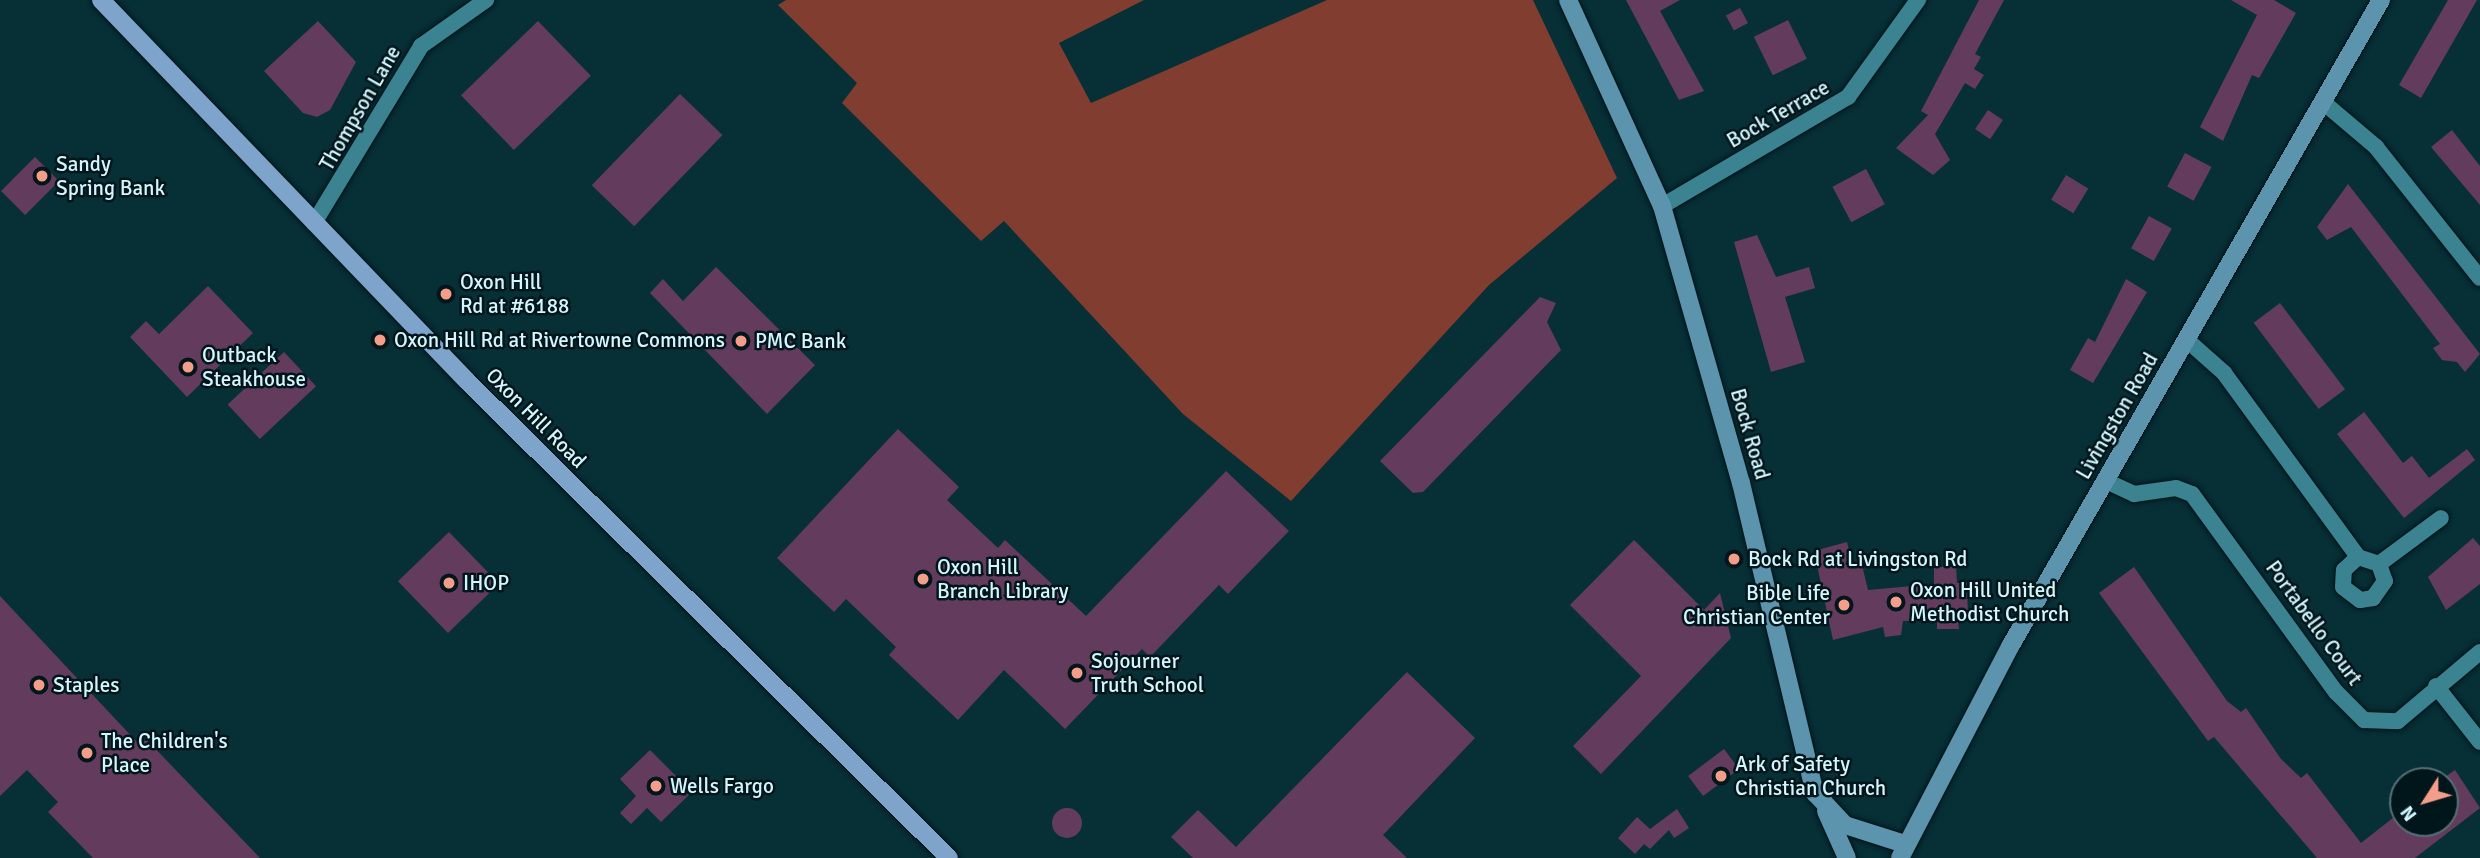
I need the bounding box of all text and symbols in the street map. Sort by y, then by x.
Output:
street label: Thompson Lane [314,41,406,175]
street label: Bock Terrace [1722,75,1834,153]
place label: Sandy Spring Bank [56,151,165,201]
marker: Sandy Spring Bank [34,168,50,184]
place label: Oxon Hill Rd at #6188 [460,269,569,319]
marker: Oxon Hill Rd at #6188 [438,286,454,302]
place label: Oxon Hill Rd at Rivertowne Commons [394,327,725,353]
place label: PMC Bank [755,328,846,354]
marker: Oxon Hill Rd at Rivertowne Commons [372,332,388,348]
marker: PMC Bank [733,333,749,349]
place label: Outback Steakhouse [202,342,306,392]
street label: Livingston Road [2071,348,2163,484]
marker: Outback Steakhouse [180,359,196,375]
street label: Oxon Hill Road [481,363,591,473]
street label: Bock Road [1725,386,1775,482]
place label: Bock Rd at Livingston Rd [1748,546,1967,572]
marker: Bock Rd at Livingston Rd [1726,551,1742,567]
place label: Oxon Hill Branch Library [937,554,1069,604]
street label: Portabello Court [2260,556,2368,690]
place label: IHOP [463,570,509,596]
marker: Oxon Hill Branch Library [915,571,931,587]
marker: IHOP [441,575,457,591]
place label: Oxon Hill United Methodist Church [1910,577,2069,627]
place label: Bible Life Christian Center [1683,580,1830,630]
marker: Oxon Hill United Methodist Church [1888,594,1904,610]
marker: Bible Life Christian Center [1836,597,1852,613]
place label: Sojourner Truth School [1091,648,1204,698]
marker: Sojourner Truth School [1069,665,1085,681]
place label: Staples [53,672,119,698]
marker: Staples [31,677,47,693]
place label: The Children's Place [101,728,228,778]
marker: The Children's Place [79,745,95,761]
place label: Ark of Safety Christian Church [1735,751,1886,801]
north arrow [2389,767,2459,837]
marker: Ark of Safety Christian Church [1713,768,1729,784]
place label: Wells Fargo [670,773,774,799]
marker: Wells Fargo [648,778,664,794]
text: N [2395,801,2422,826]

